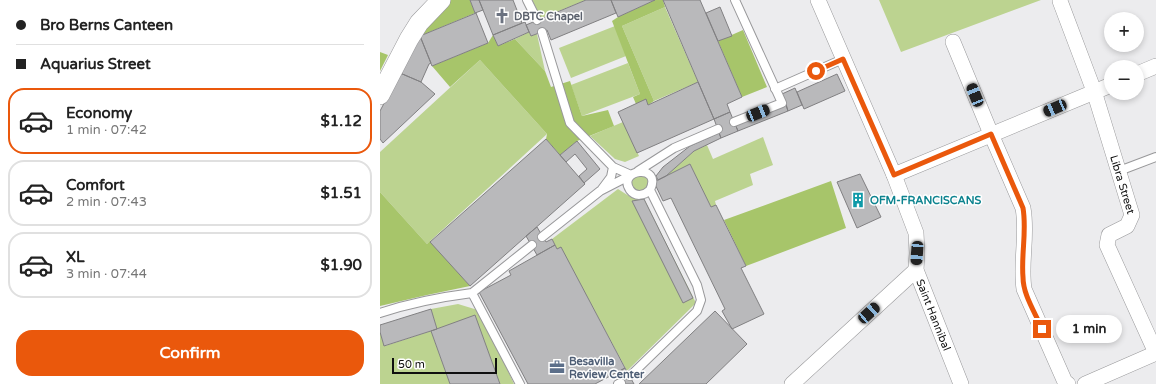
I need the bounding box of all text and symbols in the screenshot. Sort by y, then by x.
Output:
church icon: DBTC Chapel [493,7,511,25]
place label: DBTC Chapel [514,10,583,24]
map controls [1104,12,1144,100]
button: + [1104,12,1144,52]
text: Bro Berns Canteen [40,16,173,34]
text: Aquarius Street [40,55,151,73]
button: − [1104,60,1144,100]
route start [807,62,825,80]
car [965,82,985,108]
car [1042,98,1068,118]
icon: car [18,103,54,139]
car [745,103,771,123]
text: Economy [66,104,132,122]
text: $1.12 [321,112,362,130]
text: 1 min · 07:42 [66,122,147,138]
street label: Libra Street [1107,154,1137,216]
icon: car [18,175,54,211]
text: Comfort [66,176,125,194]
text: $1.51 [321,184,362,202]
building icon: OFM-FRANCISCANS [849,191,867,209]
text: 2 min · 07:43 [66,194,147,210]
place label: OFM-FRANCISCANS [870,194,982,207]
car [910,241,924,265]
icon: car [18,247,54,283]
text: XL [66,248,85,266]
text: $1.90 [321,256,362,274]
text: 3 min · 07:44 [66,266,147,282]
street label: Saint Hannibal [913,277,953,353]
car [856,301,882,325]
callout: 1 min [1056,315,1122,343]
route end [1033,320,1051,338]
text: 1 min [1072,321,1106,337]
button: Confirm [16,330,364,376]
place label: Besavilla Review Center [569,355,645,381]
scale bar [392,356,497,375]
text: 50 m [398,358,425,371]
office icon: Besavilla Review Center [548,358,566,376]

